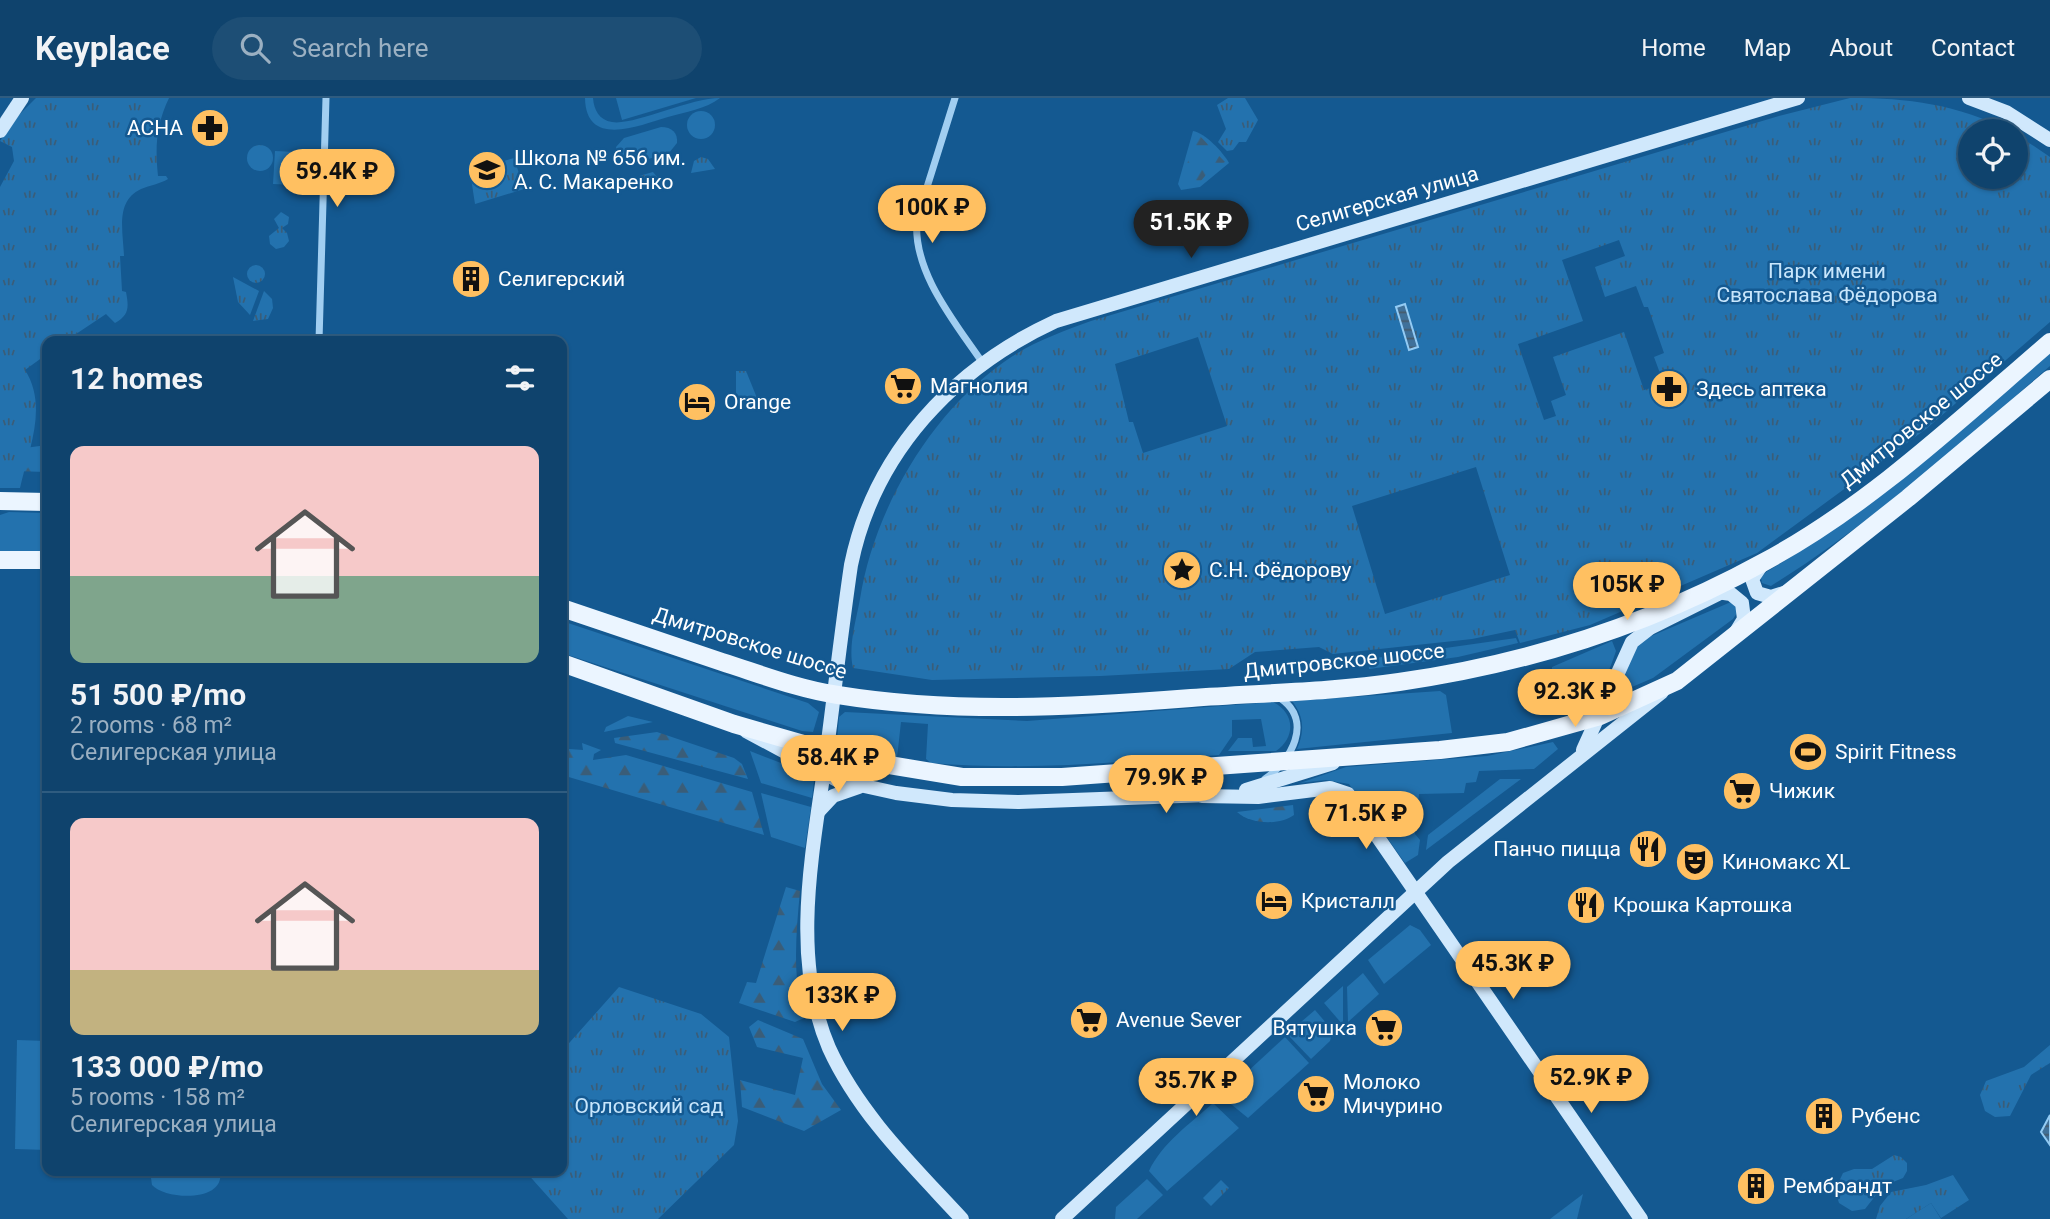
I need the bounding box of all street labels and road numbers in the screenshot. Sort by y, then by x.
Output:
street label: Селигерская улица [1293,161,1481,237]
street label: Дмитровское шоссе [1835,347,2007,493]
street label: Дмитровское шоссе [650,602,850,684]
street label: Дмитровское шоссе [1242,639,1446,683]

